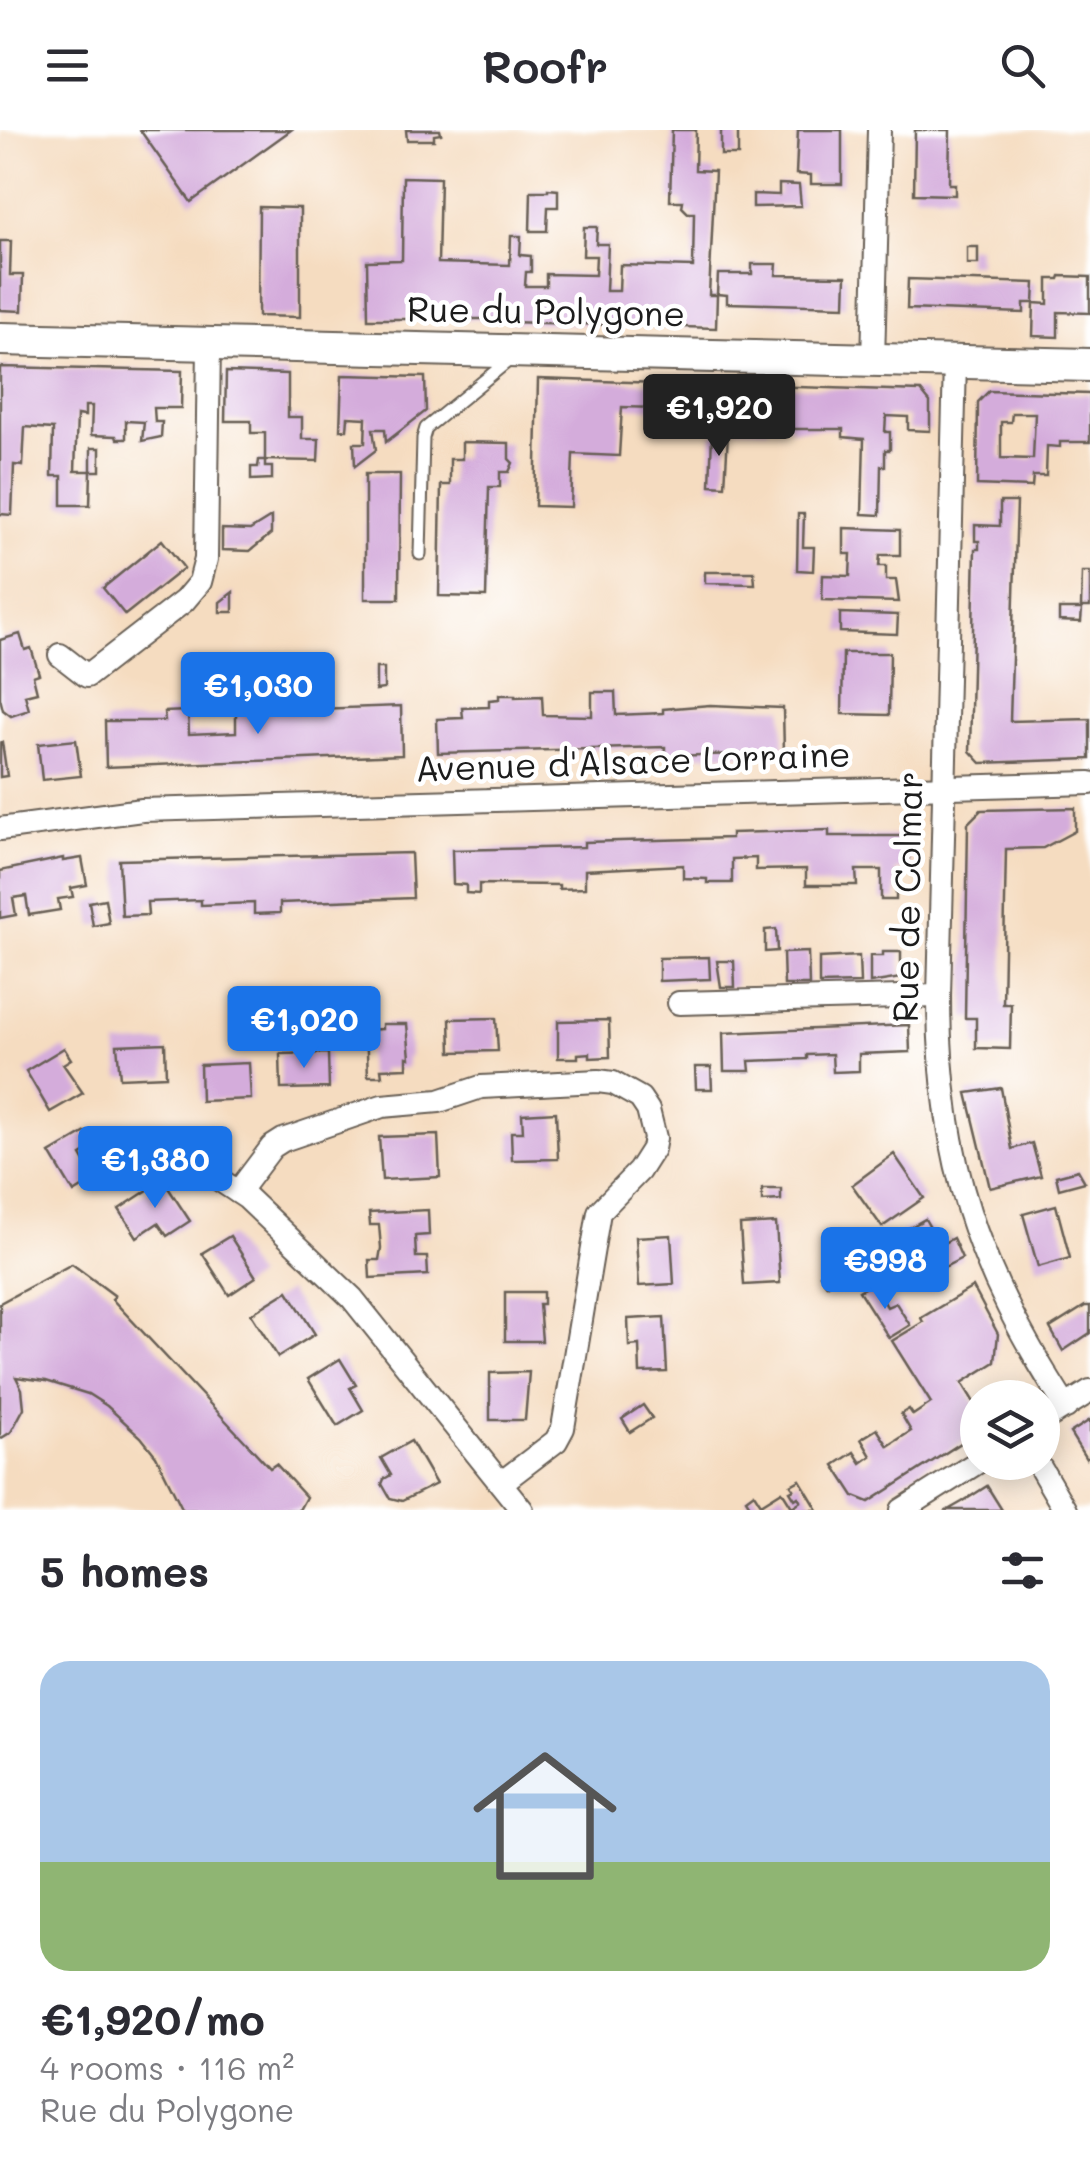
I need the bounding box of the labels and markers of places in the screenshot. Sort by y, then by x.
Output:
pin: €1,920 [638,374,800,459]
pin: €1,030 [177,652,339,737]
pin: €1,020 [223,986,385,1071]
pin: €1,380 [74,1126,236,1211]
pin: €998 [826,1227,944,1312]

